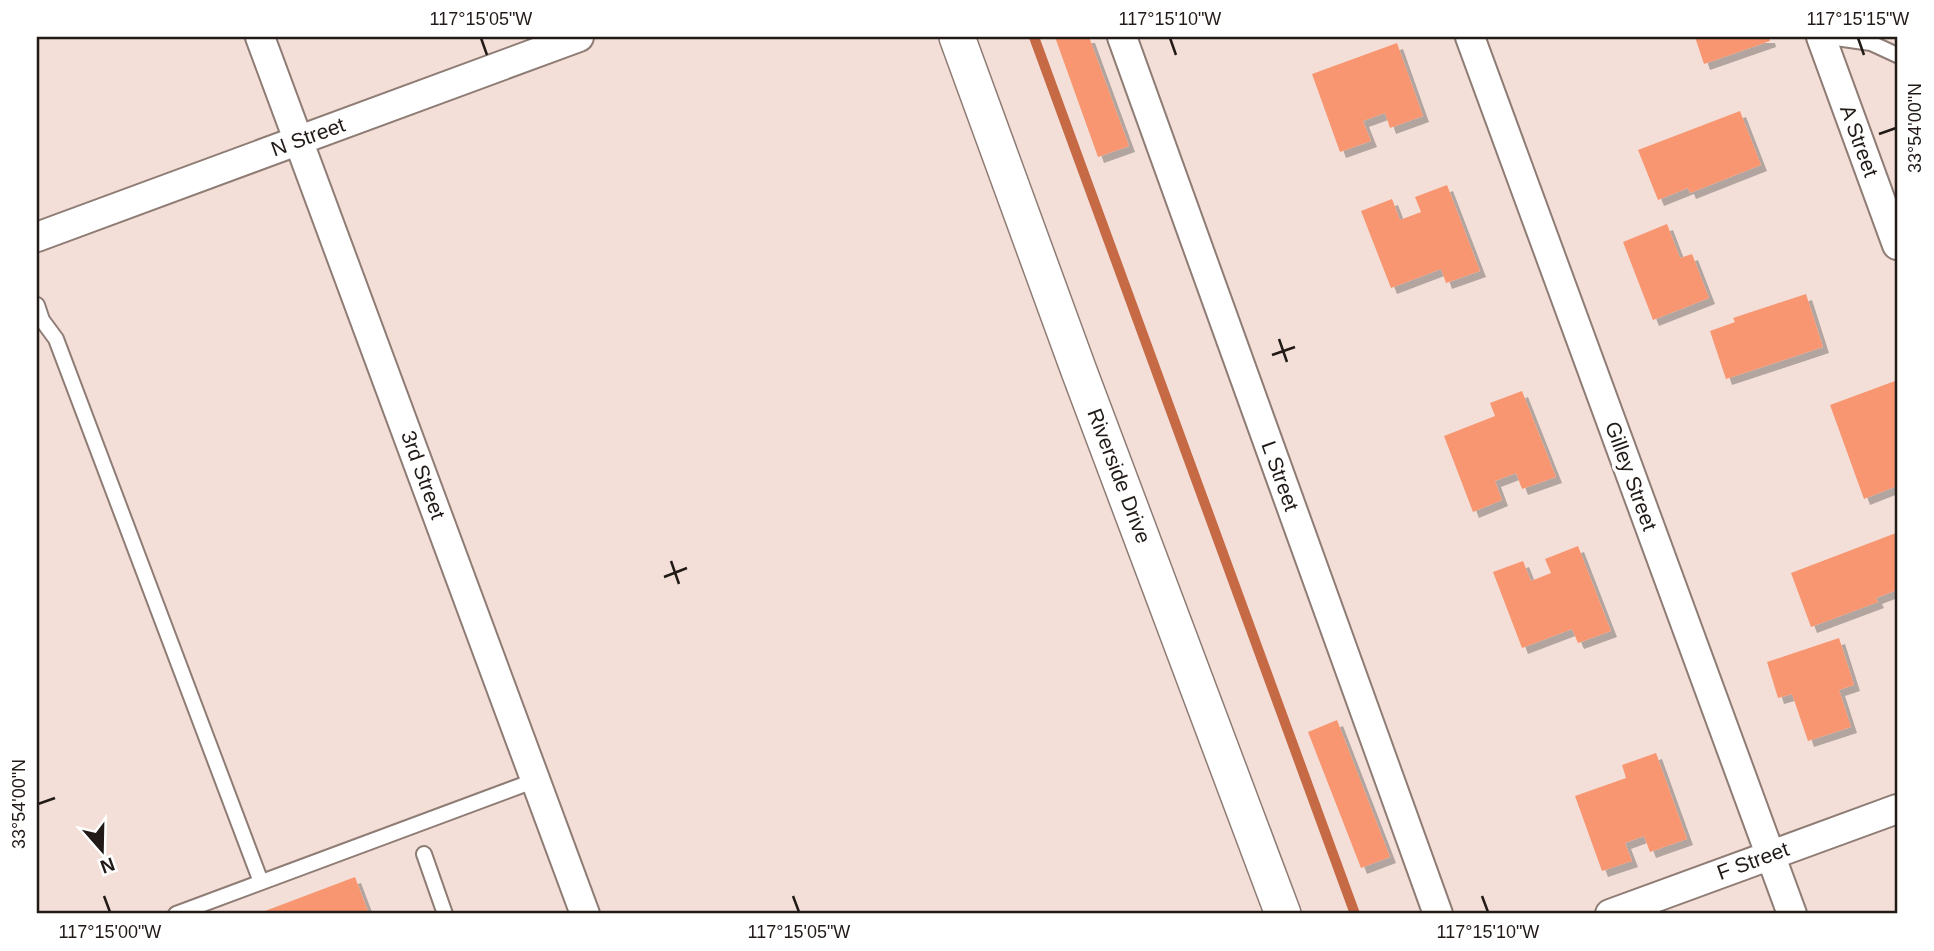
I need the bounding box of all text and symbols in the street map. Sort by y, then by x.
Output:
text: 117°15'05"W [430,9,532,29]
text: 117°15'10"W [1119,9,1221,29]
text: 117°15'15"W [1807,9,1909,29]
text: 33°54'00"N [1905,83,1925,173]
street label: A Street [1836,102,1883,180]
street label: N Street [268,112,348,161]
street label: Riverside Drive [1083,405,1156,546]
street label: Gilley Street [1601,418,1662,534]
street label: 3rd Street [397,428,450,522]
street label: L Street [1257,438,1304,514]
text: 33°54'00"N [9,759,29,849]
north arrow [66,814,136,884]
street label: F Street [1714,837,1792,884]
text: N [98,853,118,878]
text: 117°15'00"W [59,922,161,942]
text: 117°15'05"W [748,922,850,942]
text: 117°15'10"W [1437,922,1539,942]

